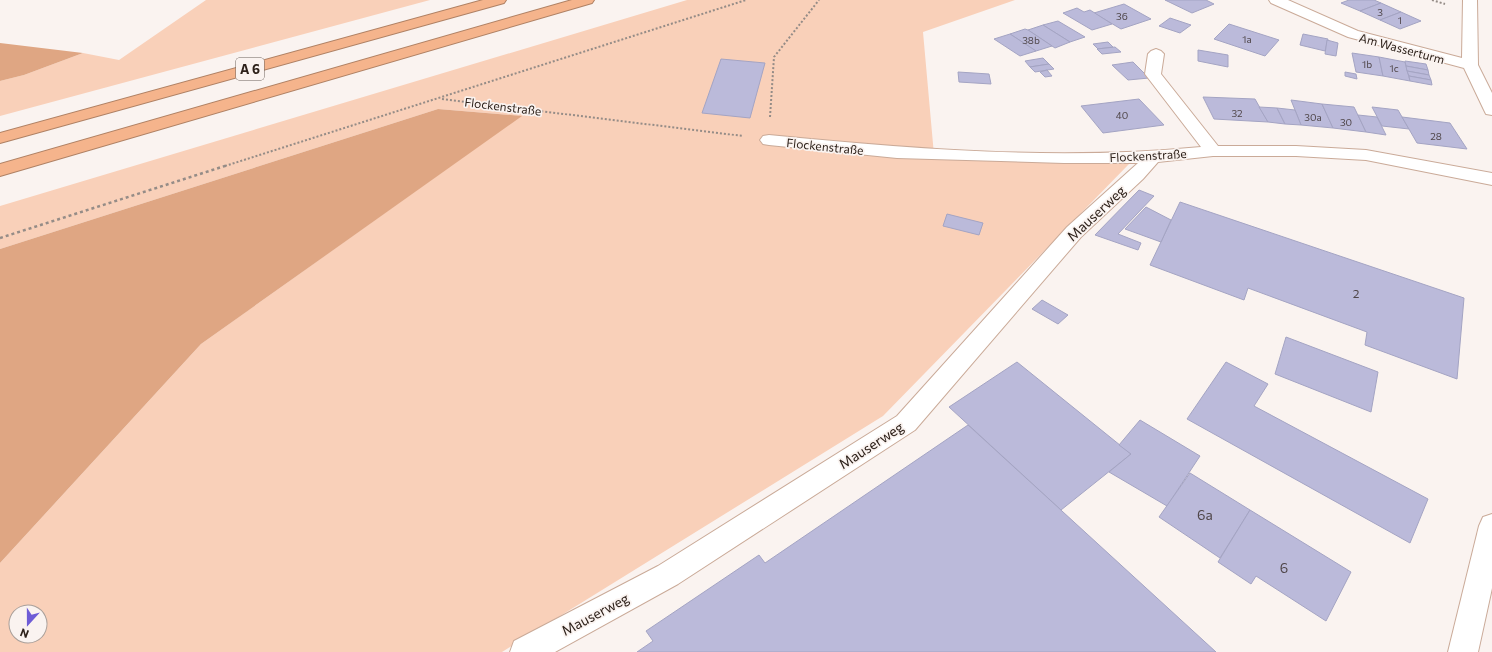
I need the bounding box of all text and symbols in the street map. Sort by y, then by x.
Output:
house number: 3 [1377,6,1383,18]
house number: 36 [1116,10,1128,22]
house number: 1 [1398,14,1402,26]
street label: Am Wasserturm [1358,30,1446,66]
house number: 1a [1242,33,1252,45]
house number: 38b [1022,34,1040,46]
road number: A 6 [236,58,264,80]
house number: 1b [1362,58,1372,70]
house number: 1c [1389,62,1399,74]
street label: Flockenstraße [464,94,542,118]
house number: 32 [1231,107,1243,119]
house number: 40 [1116,109,1128,121]
house number: 30a [1304,111,1322,123]
house number: 30 [1340,116,1352,128]
house number: 28 [1430,130,1442,142]
street label: Flockenstraße [786,135,864,157]
street label: Flockenstraße [1109,146,1187,164]
street label: Mauserweg [1063,181,1129,244]
house number: 2 [1353,286,1360,300]
street label: Mauserweg [835,418,907,472]
house number: 6a [1197,506,1213,523]
house number: 6 [1280,559,1288,576]
street label: Mauserweg [558,589,632,639]
north arrow [8,604,48,644]
text: N [18,626,30,641]

